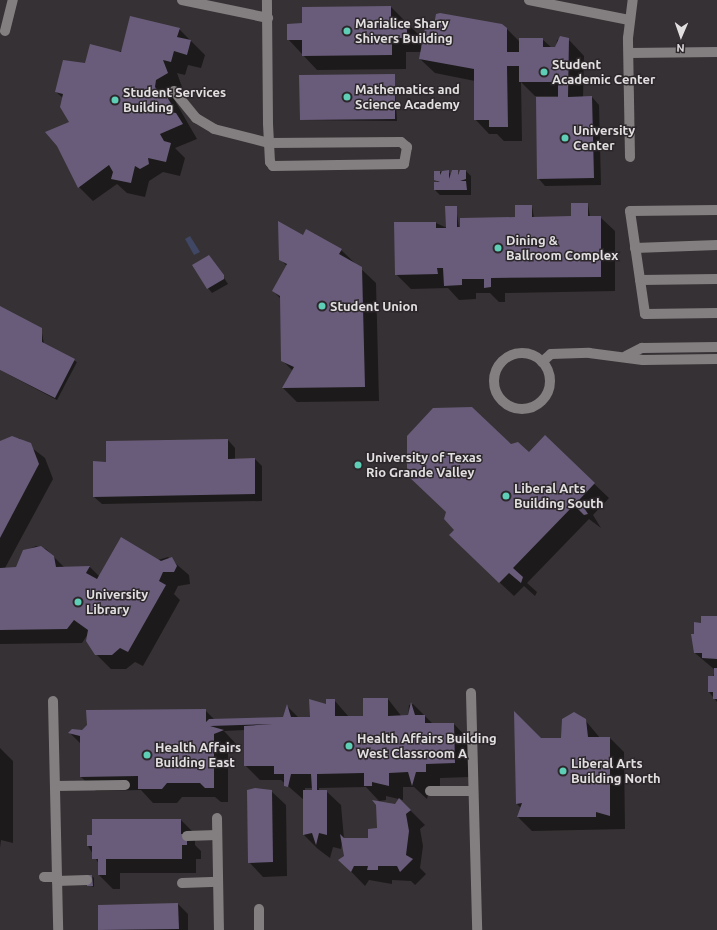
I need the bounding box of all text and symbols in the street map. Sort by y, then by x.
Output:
place label: Marialice Shary Shivers Building [355,16,453,47]
north arrow [661,16,701,56]
marker: Marialice Shary Shivers Building [342,26,352,36]
text: N [676,42,685,54]
place label: Student Academic Center [552,57,655,88]
marker: Student Academic Center [539,67,549,77]
place label: Mathematics and Science Academy [355,82,460,113]
place label: Student Services Building [123,85,226,116]
marker: Mathematics and Science Academy [342,92,352,102]
marker: Student Services Building [110,95,120,105]
place label: University Center [573,123,635,154]
marker: University Center [560,133,570,143]
place label: Dining & Ballroom Complex [506,233,618,264]
marker: Dining & Ballroom Complex [493,243,503,253]
place label: Student Union [330,298,418,314]
marker: Student Union [317,301,327,311]
place label: University of Texas Rio Grande Valley [366,450,482,481]
marker: University of Texas Rio Grande Valley [353,460,363,470]
place label: Liberal Arts Building South [514,481,604,512]
marker: Liberal Arts Building South [501,491,511,501]
place label: University Library [86,587,148,618]
marker: University Library [73,597,83,607]
place label: Health Affairs Building West Classroom A [357,731,497,762]
place label: Health Affairs Building East [155,740,241,771]
marker: Health Affairs Building West Classroom A [344,741,354,751]
marker: Health Affairs Building East [142,750,152,760]
place label: Liberal Arts Building North [571,756,661,787]
marker: Liberal Arts Building North [558,766,568,776]

